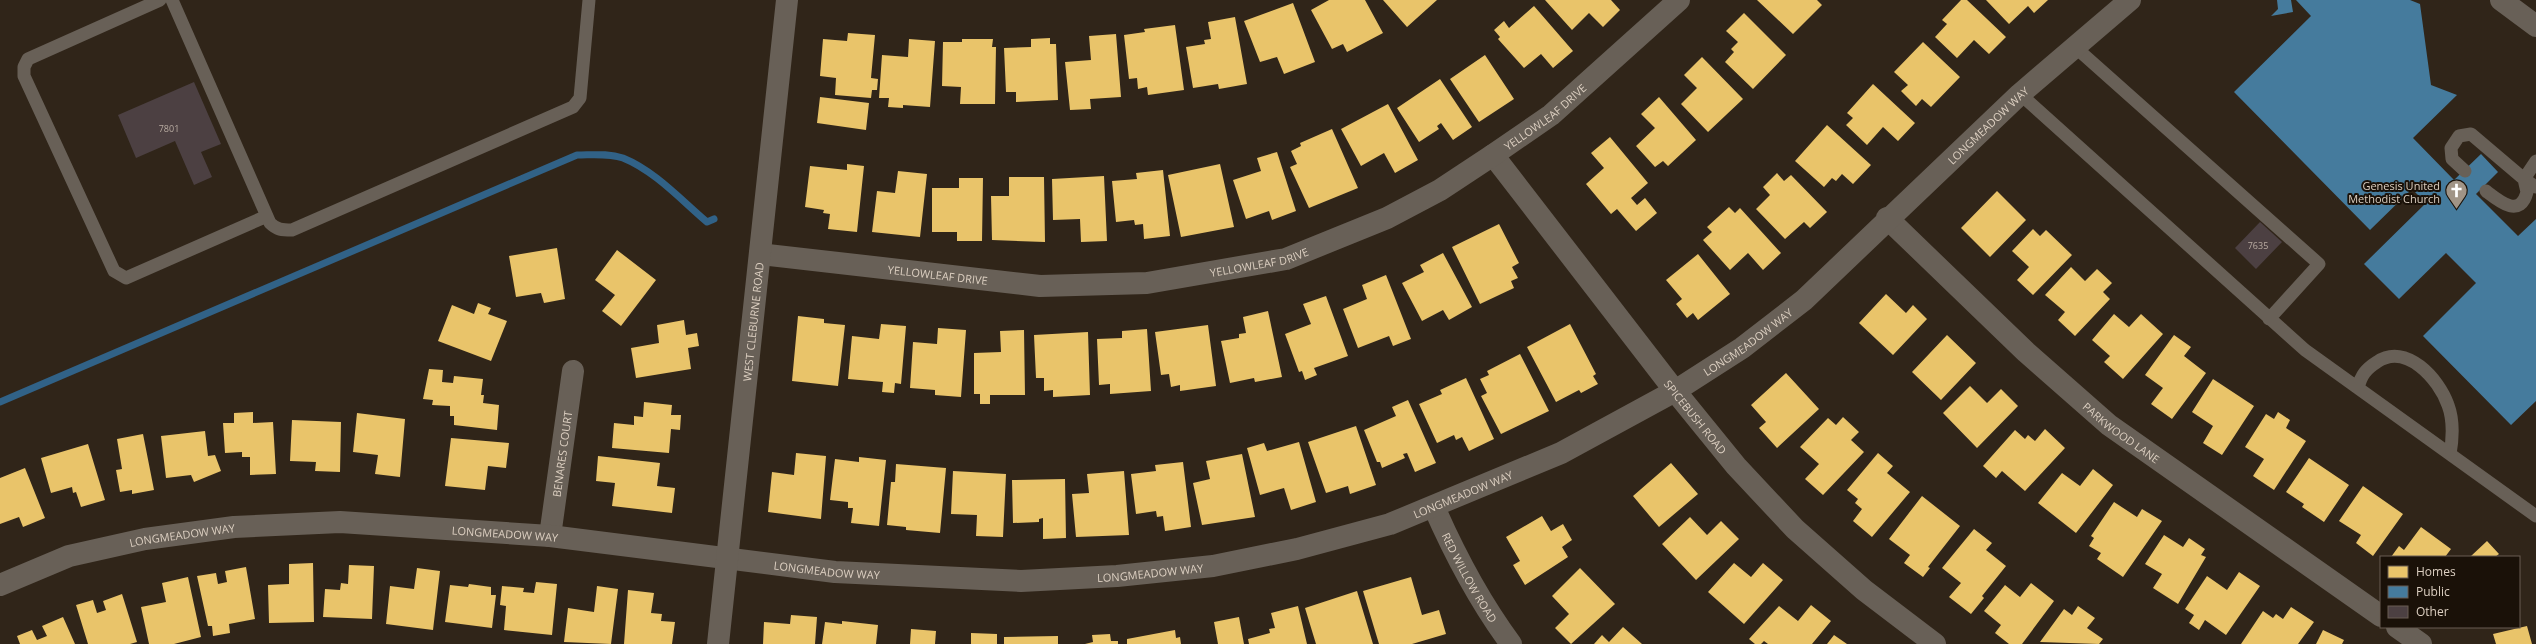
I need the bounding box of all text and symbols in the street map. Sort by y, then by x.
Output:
street label: YELLOWLEAF DRIVE [1501,80,1589,153]
street label: LONGMEADOW WAY [1944,82,2032,167]
house number: 7801 [159,122,179,135]
place label: Genesis United Methodist Church [2348,178,2440,206]
church icon: Genesis United Methodist Church [2443,178,2469,211]
house number: 7635 [2248,239,2268,252]
street label: YELLOWLEAF DRIVE [1209,243,1310,280]
street label: YELLOWLEAF DRIVE [887,261,989,287]
street label: WEST CLEBURNE ROAD [739,262,766,382]
street label: LONGMEADOW WAY [1700,304,1796,379]
street label: SPICEBUSH ROAD [1661,376,1730,457]
street label: PARKWOOD LANE [2080,398,2163,466]
street label: BENARES COURT [548,410,575,498]
street label: LONGMEADOW WAY [1411,466,1516,521]
street label: LONGMEADOW WAY [128,519,237,550]
street label: LONGMEADOW WAY [451,522,560,545]
street label: RED WILLOW ROAD [1439,530,1501,625]
legend [2380,556,2520,628]
street label: LONGMEADOW WAY [773,557,881,582]
street label: LONGMEADOW WAY [1097,559,1205,585]
text: Homes [2416,563,2456,580]
text: Public [2416,583,2450,600]
text: Other [2416,603,2449,620]

